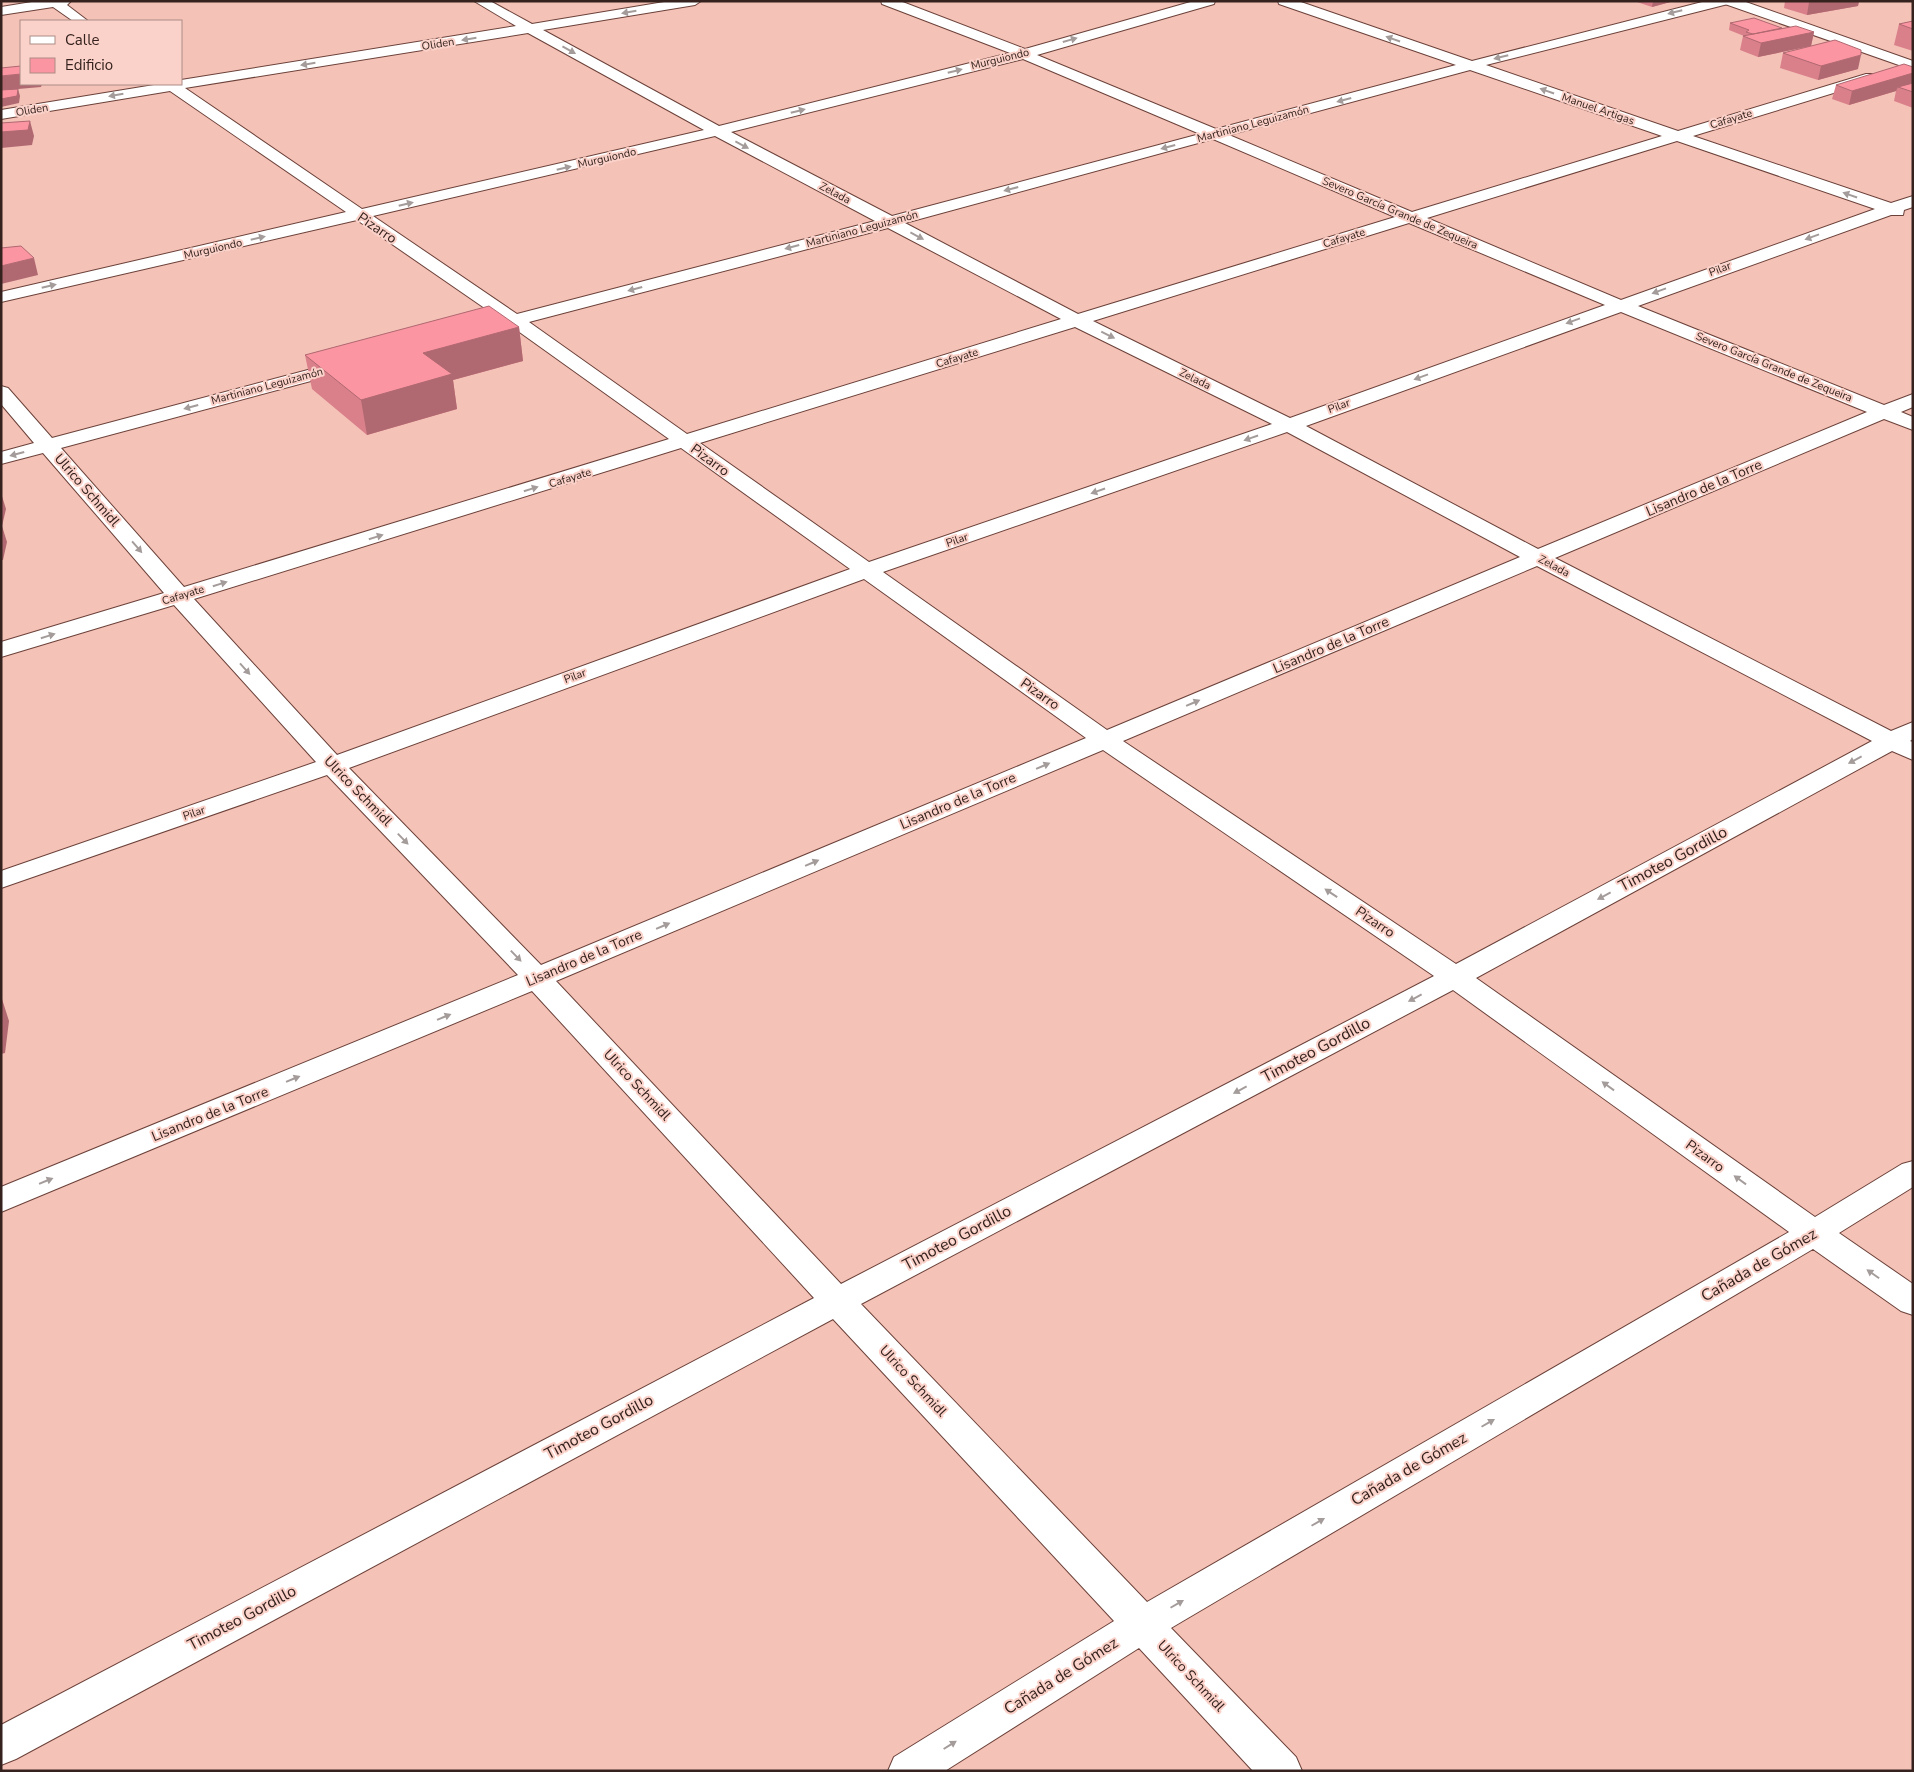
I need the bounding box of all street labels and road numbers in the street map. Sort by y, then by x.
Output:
street label: Oliden [421,34,455,54]
street label: Murguiondo [969,45,1031,73]
street label: Manuel Artigas [1560,90,1636,128]
street label: Oliden [15,100,49,120]
street label: Martiniano Leguizamón [1195,102,1311,146]
street label: Cafayate [1708,105,1754,133]
street label: Murguiondo [576,144,638,172]
street label: Severo García Grande de Zequeira [1320,173,1480,253]
street label: Zelada [817,179,853,208]
street label: Martiniano Leguizamón [804,207,920,251]
street label: Pizarro [354,208,401,248]
street label: Cafayate [1321,224,1367,252]
street label: Murguiondo [182,235,244,263]
street label: Pilar [1707,258,1733,280]
street label: Severo García Grande de Zequeira [1693,329,1855,405]
street label: Cafayate [934,344,980,372]
street label: Martiniano Leguizamón [209,364,325,408]
street label: Zelada [1177,365,1213,393]
street label: Pilar [1326,395,1352,417]
street label: Pizarro [687,439,733,481]
street label: Ulrico Schmidl [50,449,125,531]
street label: Lisandro de la Torre [1643,455,1765,521]
street label: Cafayate [547,464,593,492]
street label: Pilar [944,529,970,551]
street label: Zelada [1536,552,1572,581]
street label: Cafayate [160,581,206,609]
street label: Lisandro de la Torre [1270,612,1392,678]
street label: Pilar [562,665,588,687]
street label: Pizarro [1017,674,1064,714]
street label: Ulrico Schmidl [320,752,397,831]
street label: Lisandro de la Torre [897,768,1019,834]
street label: Pilar [181,802,207,824]
street label: Timoteo Gordillo [1615,821,1731,897]
street label: Pizarro [1352,902,1399,942]
street label: Lisandro de la Torre [523,925,645,991]
street label: Timoteo Gordillo [1258,1012,1374,1088]
street label: Ulrico Schmidl [599,1045,676,1125]
street label: Lisandro de la Torre [149,1082,271,1146]
street label: Pizarro [1682,1135,1728,1177]
street label: Timoteo Gordillo [899,1200,1015,1276]
street label: Cañada de Gómez [1697,1223,1821,1307]
street label: Ulrico Schmidl [875,1341,952,1421]
street label: Timoteo Gordillo [541,1389,657,1465]
street label: Cañada de Gómez [1347,1427,1471,1511]
street label: Timoteo Gordillo [184,1580,300,1656]
street label: Cañada de Gómez [1000,1632,1122,1720]
street label: Ulrico Schmidl [1153,1636,1230,1716]

